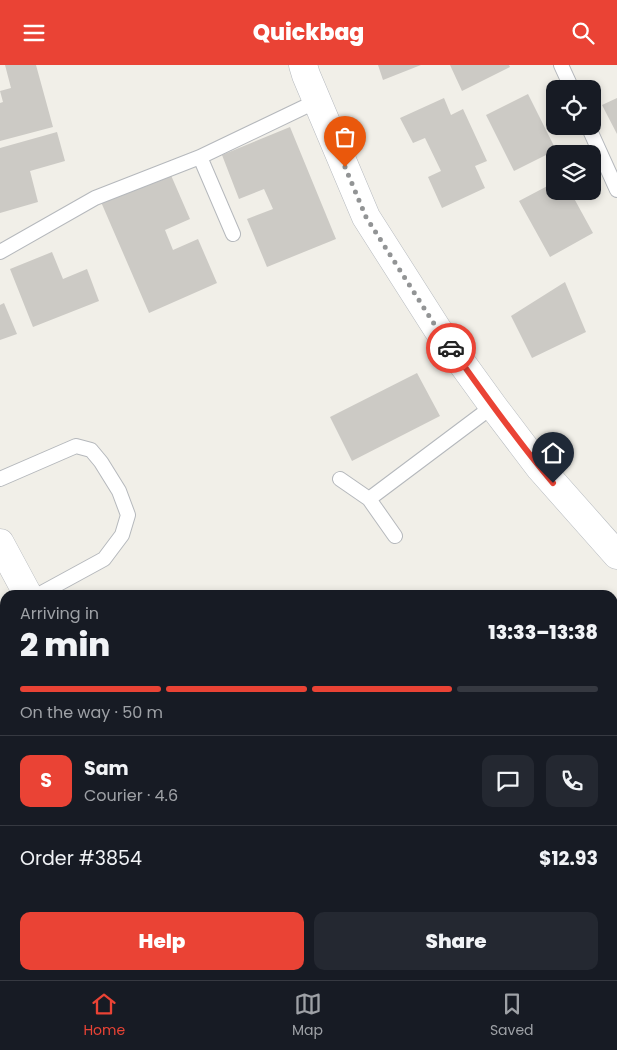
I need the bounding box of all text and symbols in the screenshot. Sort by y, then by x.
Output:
text: Quickbag [253,17,364,48]
icon: menu [20,19,48,47]
icon: search [569,19,597,47]
map controls [546,80,601,200]
button: locate [546,80,601,135]
pin [324,116,366,167]
icon: bag [331,123,359,151]
button: layers [546,145,601,200]
courier [426,323,476,373]
icon: car [437,334,465,362]
pin [532,432,574,483]
icon: home [539,439,567,467]
text: Arriving in [20,602,99,625]
text: 13:33–13:38 [488,619,598,646]
text: 2 min [20,622,110,667]
text: On the way · 50 m [20,701,163,724]
text: Sam [84,755,129,782]
button: chat [482,755,534,807]
button: phone [546,755,598,807]
text: S [40,767,52,794]
text: Courier · 4.6 [84,784,178,807]
text: Order #3854 [20,845,142,872]
text: $12.93 [539,845,598,872]
button: Help [20,912,304,970]
button: Share [314,912,598,970]
tab: Home [83,990,125,1041]
tab: Map [292,990,323,1041]
tab: Saved [490,990,534,1041]

